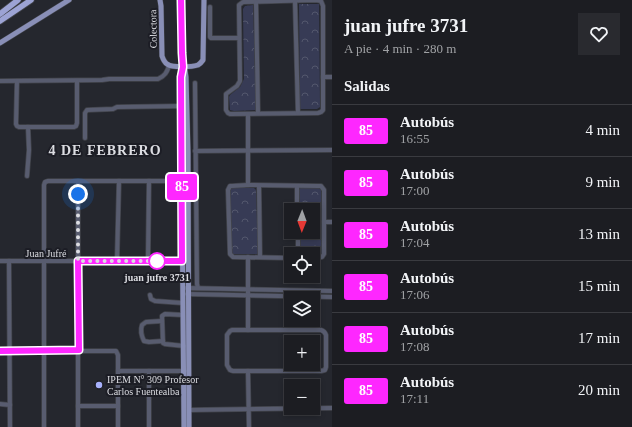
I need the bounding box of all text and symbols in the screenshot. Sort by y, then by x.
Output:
street label: Colectora [147,9,159,49]
button: heart [578,13,620,55]
text: juan jufre 3731 [344,15,468,36]
text: A pie · 4 min · 280 m [344,41,456,56]
text: Salidas [344,78,390,94]
text: Autobús [400,114,454,130]
text: 4 min [585,122,620,138]
text: 85 [359,123,373,138]
text: 16:55 [400,131,430,146]
district label: 4 DE FEBRERO [48,143,162,158]
text: Autobús [400,166,454,182]
line badge: 85 [164,174,200,200]
text: 9 min [585,174,620,190]
text: 85 [359,175,373,190]
text: 85 [175,179,189,194]
text: 17:00 [400,183,430,198]
your location [68,184,88,204]
north arrow [284,203,320,239]
map controls [284,203,320,415]
text: Autobús [400,218,454,234]
text: 13 min [578,226,620,242]
text: 85 [359,227,373,242]
text: 17:04 [400,235,430,250]
button: locate [284,247,320,283]
street label: Juan Jufré [26,248,67,259]
marker: juan jufre 3731 [148,252,166,270]
text: Autobús [400,270,454,286]
place label: juan jufre 3731 [123,272,190,283]
text: 15 min [578,278,620,294]
text: 85 [359,279,373,294]
text: 17:06 [400,287,430,302]
button: layers [284,291,320,327]
text: Autobús [400,322,454,338]
text: 17 min [578,330,620,346]
text: 85 [359,331,373,346]
button: + [284,335,320,371]
text: 17:08 [400,339,430,354]
place label: IPEM N° 309 Profesor Carlos Fuentealba [107,374,199,397]
text: Autobús [400,374,454,390]
button: − [284,379,320,415]
marker: IPEM N° 309 Profesor Carlos Fuentealba [94,380,104,390]
text: 20 min [578,382,620,398]
text: 85 [359,383,373,398]
text: 17:11 [400,391,429,406]

